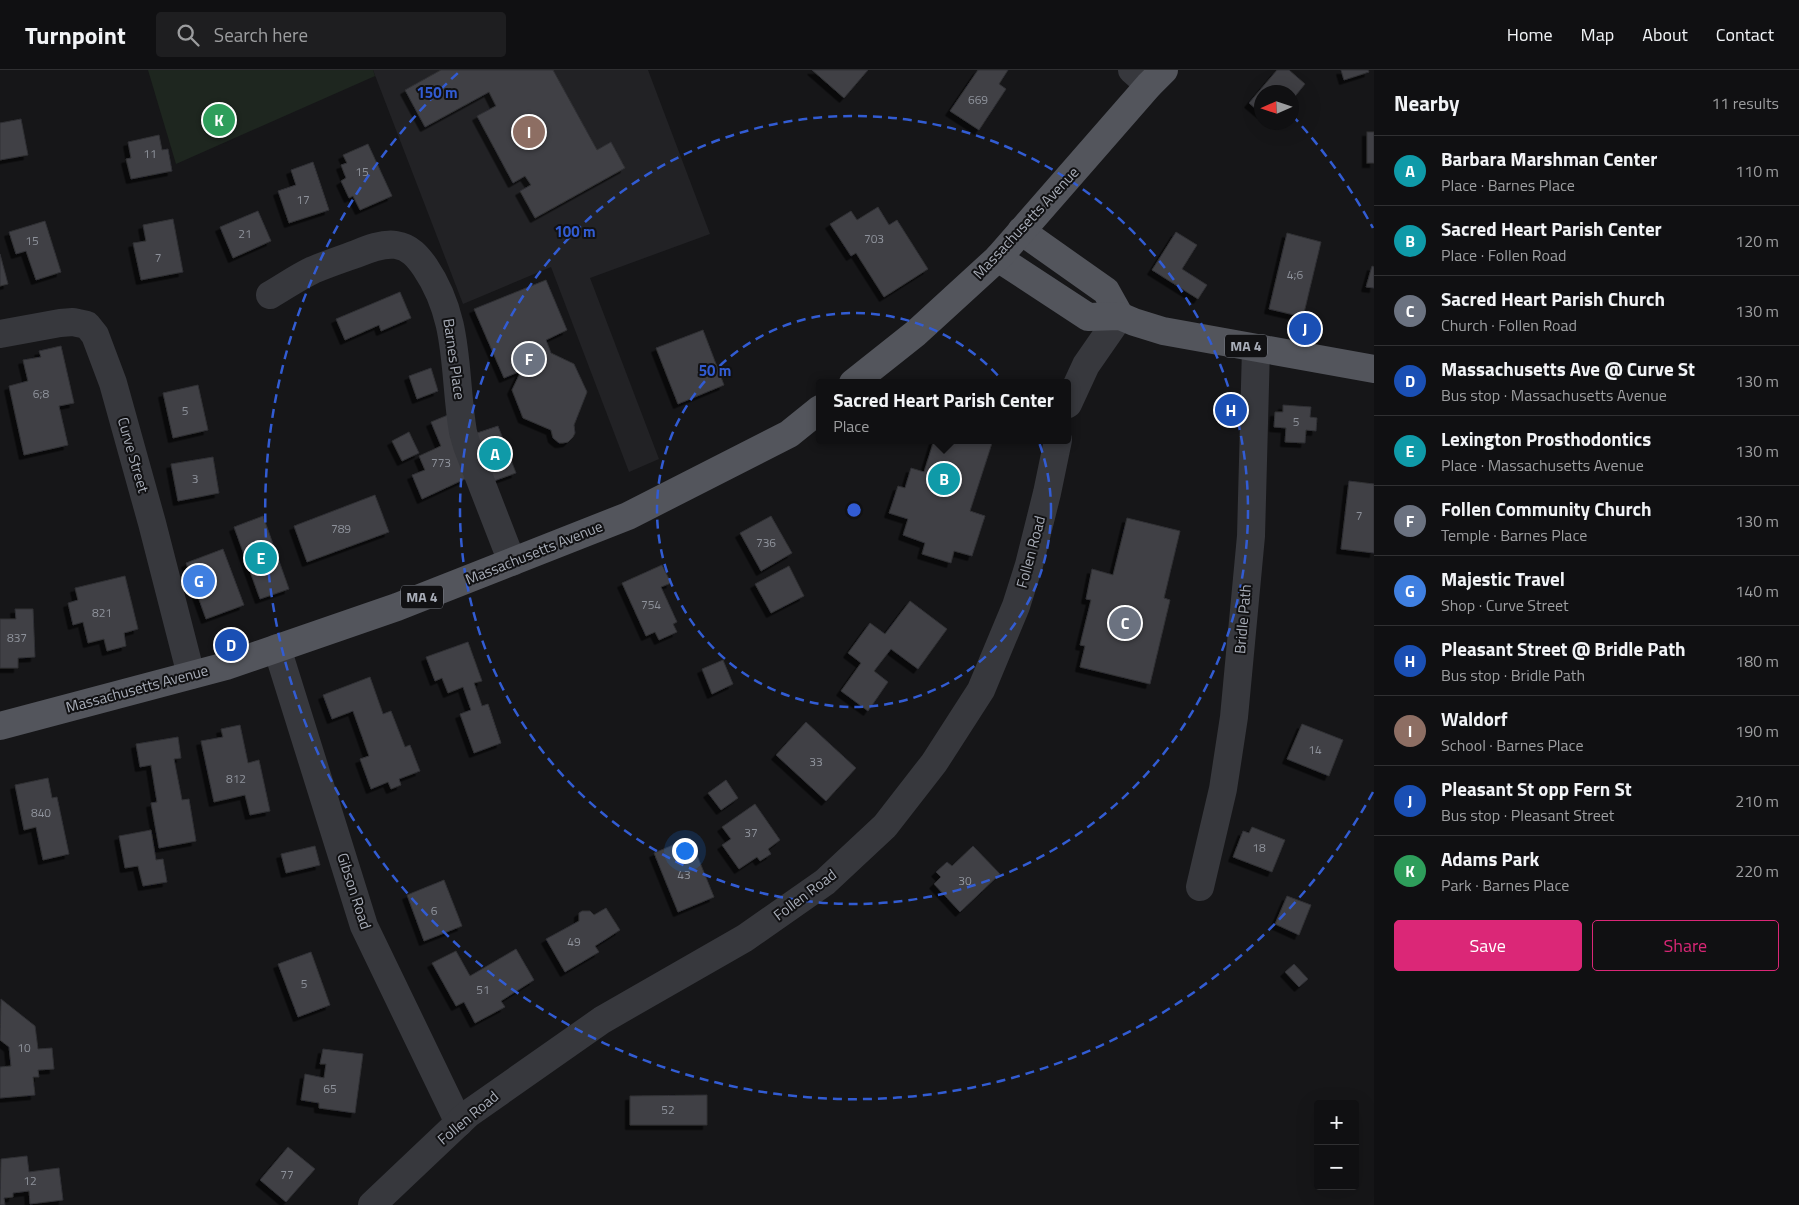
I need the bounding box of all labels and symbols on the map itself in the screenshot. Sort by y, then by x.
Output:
text: 150 m [416,81,458,104]
north arrow [1254,85,1299,130]
house number: 669 [968,90,988,109]
pin: K [203,101,235,139]
pin: I [513,113,545,151]
house number: 11 [143,144,157,163]
street label: Massachusetts Avenue [967,161,1084,284]
house number: 15 [355,162,369,181]
house number: 17 [296,190,310,209]
text: 100 m [554,220,596,243]
house number: 21 [238,224,252,243]
house number: 703 [864,229,884,248]
house number: 15 [25,231,39,250]
house number: 7 [155,248,161,267]
house number: 4;6 [1287,265,1303,284]
pin: J [1289,310,1321,348]
street label: Barnes Place [437,317,472,401]
road number: MA 4 [1225,334,1267,358]
pin: F [513,340,545,378]
text: 50 m [699,359,731,382]
house number: 6;8 [33,384,49,403]
pin: H [1215,391,1247,429]
house number: 5 [182,401,189,420]
house number: 5 [1293,412,1300,431]
street label: Curve Street [112,414,155,496]
pin: A [479,435,511,473]
house number: 773 [431,453,451,472]
pin: B [928,460,960,498]
house number: 3 [192,469,198,488]
centre of rings [845,501,863,519]
house number: 7 [1356,506,1362,525]
street label: Follen Road [1010,513,1051,591]
street label: Massachusetts Avenue [462,514,606,591]
house number: 789 [331,519,351,538]
house number: 736 [756,533,776,552]
pin: E [245,539,277,577]
pin: G [183,562,215,600]
street label: Bridle Path [1228,583,1257,655]
road number: MA 4 [401,586,443,608]
house number: 754 [641,595,661,614]
house number: 821 [92,603,112,622]
pin: C [1109,604,1141,642]
pin: D [215,626,247,664]
house number: 837 [7,628,27,647]
street label: Massachusetts Avenue [63,658,211,719]
house number: 14 [1308,740,1322,759]
house number: 33 [809,752,823,771]
house number: 812 [226,769,246,788]
house number: 840 [31,803,51,822]
house number: 37 [744,823,758,842]
your location [672,838,698,864]
house number: 18 [1252,838,1266,857]
street label: Gibson Road [331,850,378,932]
street label: Follen Road [768,863,841,926]
house number: 43 [677,865,691,884]
house number: 30 [958,871,972,890]
house number: 6 [431,901,438,920]
house number: 49 [567,932,581,951]
house number: 5 [301,974,308,993]
house number: 51 [476,980,490,999]
house number: 10 [17,1038,31,1057]
house number: 65 [323,1079,337,1098]
street label: Follen Road [432,1085,503,1150]
house number: 52 [661,1100,675,1119]
house number: 77 [280,1165,294,1184]
house number: 12 [23,1171,37,1190]

